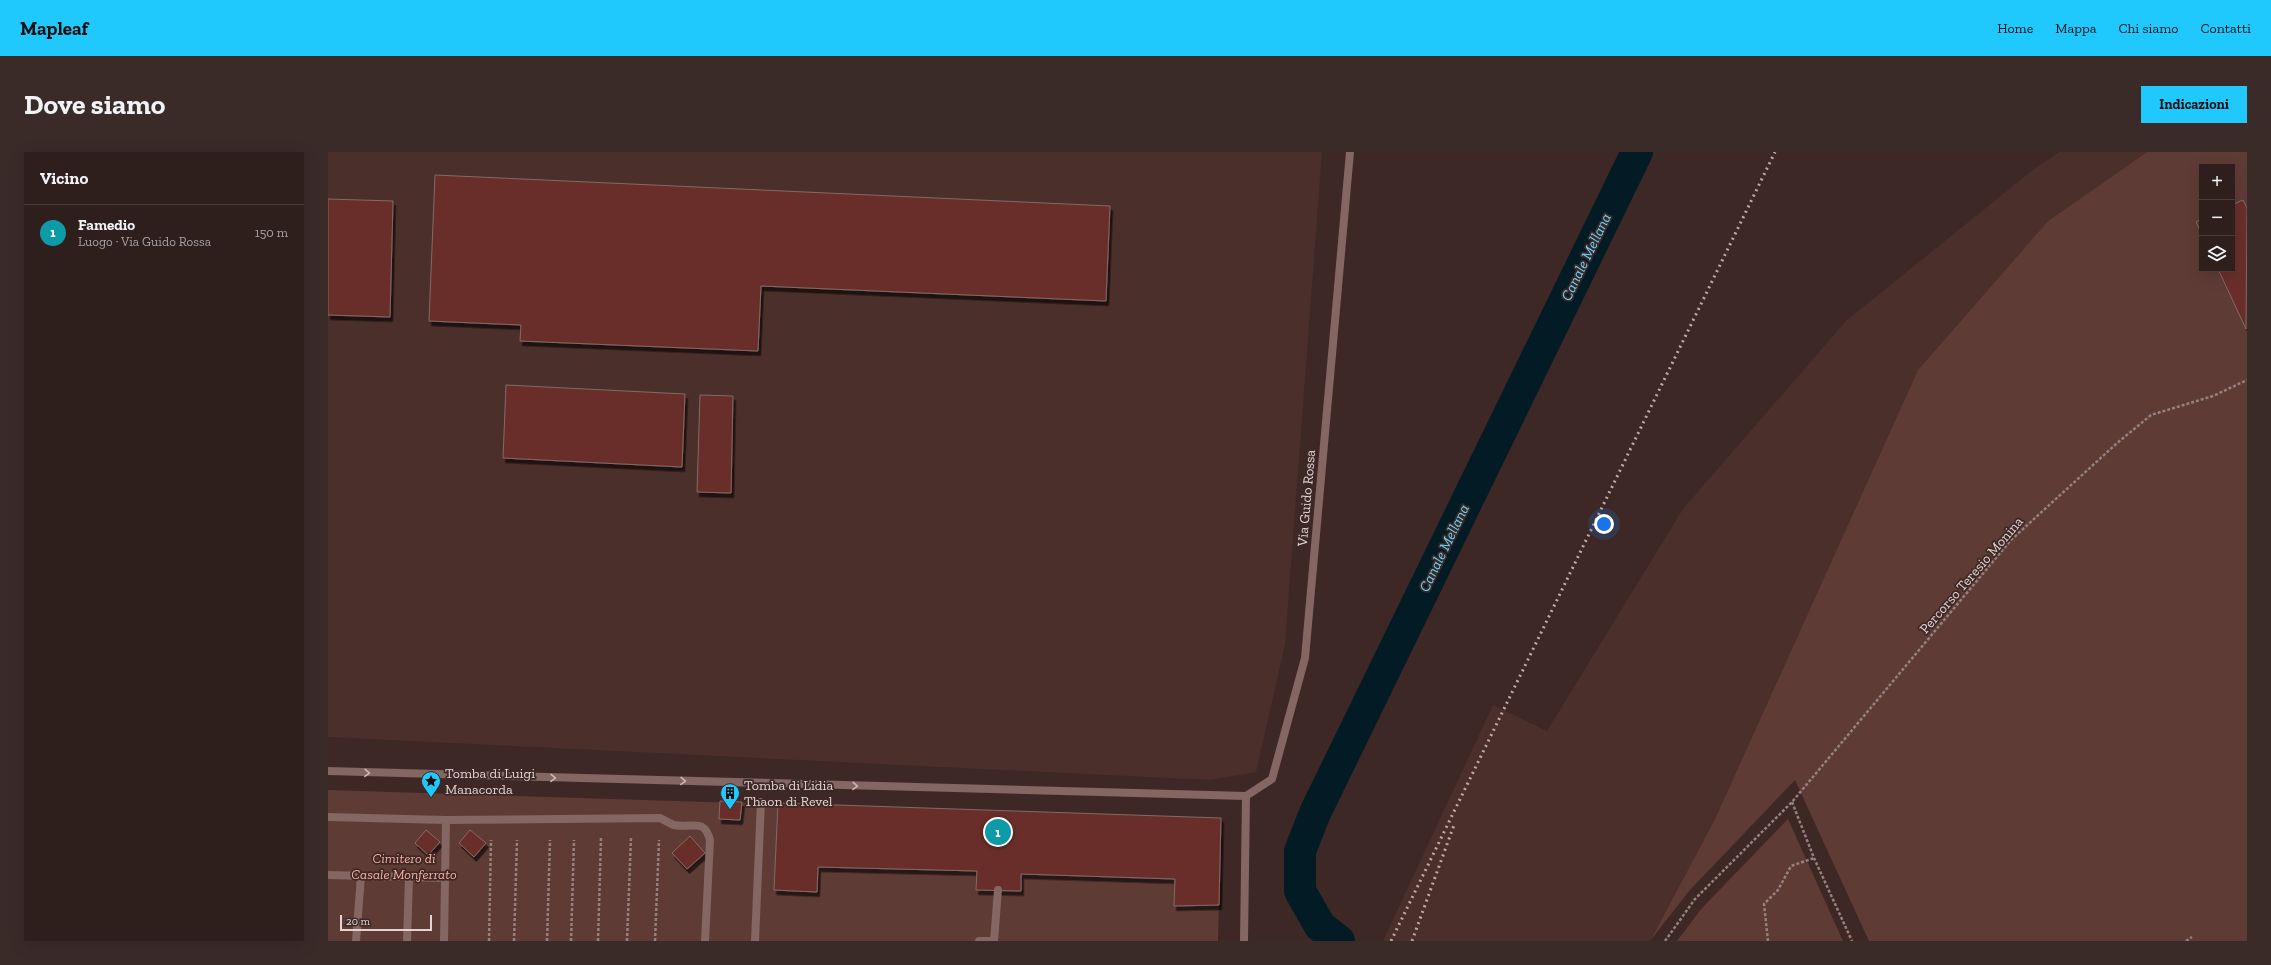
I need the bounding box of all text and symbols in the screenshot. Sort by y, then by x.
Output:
text: Mapleaf [20,17,88,40]
text: Home [1997,20,2033,37]
text: Mappa [2055,20,2096,37]
text: Chi siamo [2118,20,2178,37]
text: Contatti [2200,20,2251,37]
button: Indicazioni [2141,86,2247,123]
text: Dove siamo [24,88,165,121]
map controls [2199,164,2235,272]
button: + [2199,164,2235,200]
text: Vicino [40,168,88,188]
button: − [2199,200,2235,236]
water label: Canale Mellana [1557,210,1615,304]
text: Famedio [78,216,135,234]
text: 1 [50,225,56,240]
text: 150 m [255,225,288,240]
text: Luogo · Via Guido Rossa [78,234,211,249]
button: layers [2199,236,2235,272]
street label: Via Guido Rossa [1294,449,1319,548]
water label: Canale Mellana [1415,501,1473,595]
street label: Percorso Teresio Monina [1916,513,2027,637]
your location [1594,514,1614,534]
place label: Tomba di Luigi Manacorda [445,765,535,798]
one-way arrow [364,768,370,777]
place icon: Tomba di Luigi Manacorda [420,770,442,798]
one-way arrow [550,774,556,782]
one-way arrow [680,777,686,786]
place label: Tomba di Lidia Thaon di Revel [744,777,833,810]
building icon: Tomba di Lidia Thaon di Revel [719,782,741,810]
one-way arrow [852,782,858,790]
pin: 1 [985,817,1011,847]
park label: Cimitero di Casale Monferrato [351,850,457,883]
scale bar [340,913,432,932]
text: 20 m [346,915,370,928]

